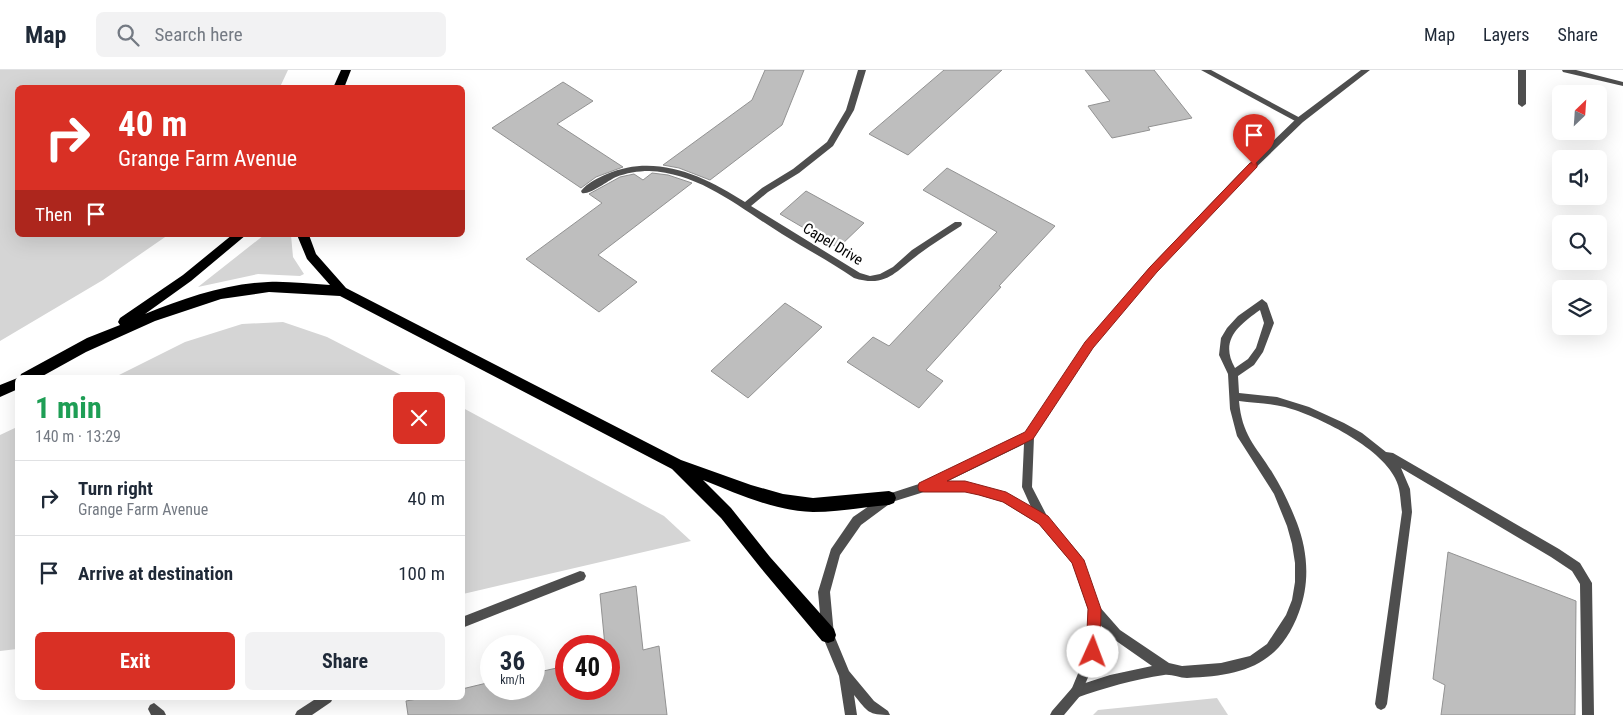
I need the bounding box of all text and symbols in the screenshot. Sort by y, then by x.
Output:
search box [96,12,446,57]
text: Map [25,21,66,49]
icon: search [114,21,142,49]
text: Search here [154,23,243,46]
text: Map [1424,24,1455,45]
text: Layers [1483,24,1530,45]
text: Share [1558,24,1598,45]
north arrow [1552,85,1608,140]
map controls [1552,85,1607,335]
text: 40 m [118,104,187,145]
icon: right [35,105,100,170]
pin [1233,114,1275,165]
icon: arrive [1240,121,1268,149]
text: Grange Farm Avenue [118,146,297,171]
button: sound [1552,150,1607,205]
icon: arrive [82,200,110,228]
text: Then [35,203,72,226]
button: search [1552,215,1607,270]
street label: Capel Drive [800,219,866,269]
button: layers [1552,280,1607,335]
text: 1 min [35,390,102,425]
button: close [393,392,445,444]
text: 140 m · 13:29 [35,427,121,446]
text: Turn right [78,477,153,500]
icon: right [35,484,63,512]
text: 40 m [408,487,445,510]
text: Grange Farm Avenue [78,500,208,519]
icon: arrive [35,559,63,587]
text: Arrive at destination [78,562,233,585]
text: 100 m [398,562,445,585]
position arrow [1066,625,1118,677]
button: Exit [35,632,235,690]
button: Share [245,632,445,690]
speed limit sign: 40 [555,635,620,700]
text: 36 [500,647,525,676]
text: km/h [500,673,525,687]

